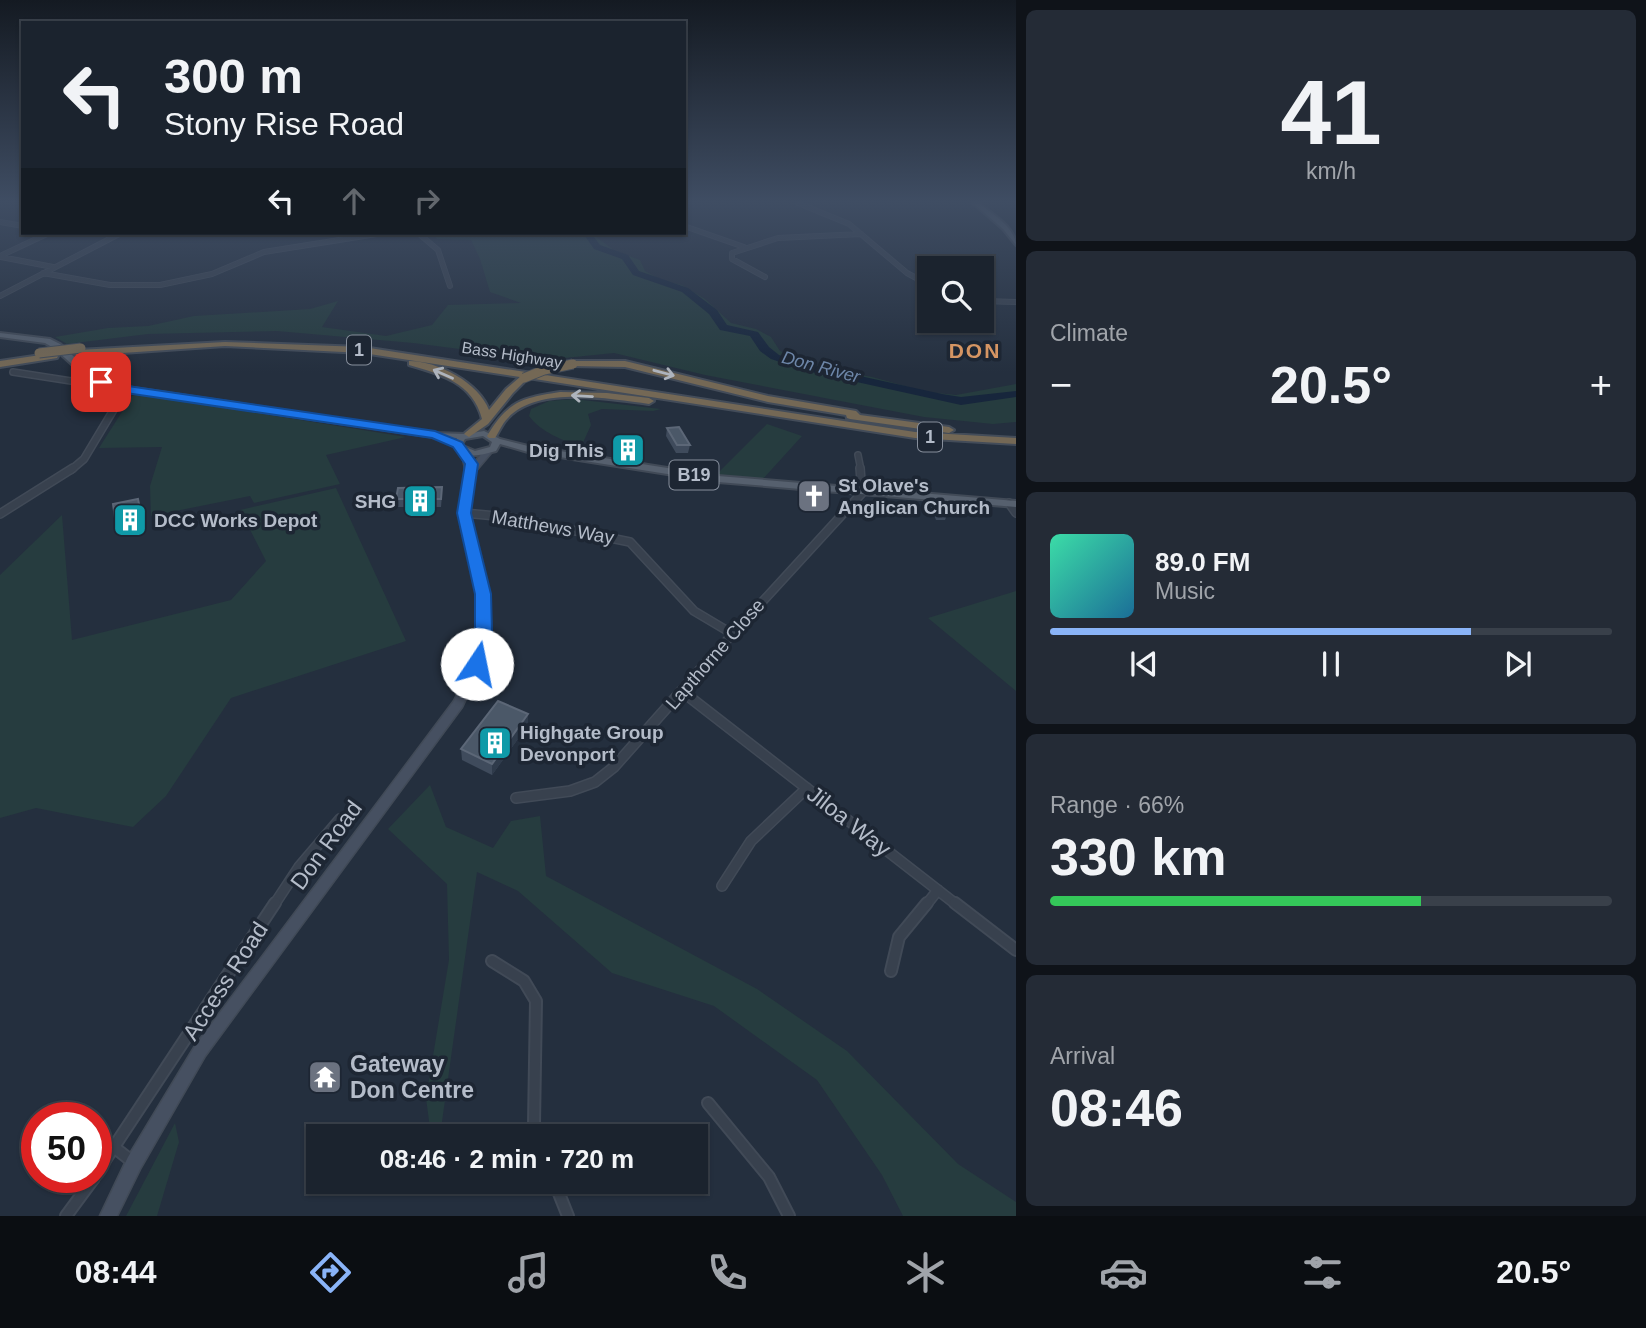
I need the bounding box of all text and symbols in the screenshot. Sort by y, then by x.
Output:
icon: left [49,49,140,140]
text: 300 m [164,49,303,103]
text: 41 [1280,62,1382,163]
text: Stony Rise Road [164,106,404,142]
text: km/h [1306,158,1356,184]
icon: left [262,182,300,220]
icon: ahead [335,182,373,220]
icon: right [408,182,446,220]
map controls [917,256,994,333]
button: search [917,256,994,333]
text: Climate [1050,320,1128,346]
road number: 1 [347,336,371,364]
street label: Bass Highway [461,339,563,371]
district label: DON [949,339,1001,362]
water label: Don River [780,347,863,387]
pin [71,352,131,412]
text: 20.5° [1270,356,1392,414]
icon: arrive [82,363,120,401]
text: − [1050,364,1072,406]
text: + [1590,364,1612,406]
one-way arrow [433,367,454,380]
one-way arrow [653,367,675,380]
one-way arrow [570,389,593,402]
road number: 1 [918,422,942,452]
building icon: Dig This [609,431,647,469]
place label: Dig This [529,440,604,461]
road number: B19 [670,461,718,490]
place label: St Olave's Anglican Church [838,475,990,518]
church icon: St Olave's Anglican Church [795,477,833,515]
building icon: SHG [401,482,439,520]
place label: SHG [355,491,396,512]
building icon: DCC Works Depot [111,501,149,539]
street label: Matthews Way [490,506,616,548]
place label: DCC Works Depot [154,510,318,531]
text: 89.0 FM [1155,547,1250,577]
text: Music [1155,578,1215,604]
street label: Lapthorne Close [661,594,769,714]
position arrow [440,627,514,701]
icon: previous [1125,645,1163,683]
icon: pause [1312,645,1350,683]
icon: next [1499,645,1537,683]
place label: Highgate Group Devonport [520,722,664,765]
building icon: Highgate Group Devonport [476,724,514,762]
street label: Jiloa Way [802,780,896,862]
text: Range · 66% [1050,792,1184,818]
street label: Don Road [285,795,367,895]
text: 330 km [1050,828,1226,886]
street label: Access Road [177,917,273,1045]
text: Arrival [1050,1043,1115,1069]
place label: Gateway Don Centre [350,1051,474,1103]
temple icon: Gateway Don Centre [306,1058,344,1096]
text: 08:46 [1050,1079,1183,1137]
speed limit sign: 50 [21,1102,112,1193]
text: 08:46 · 2 min · 720 m [380,1144,634,1174]
icon: directions [306,1248,355,1297]
icon: music [504,1248,553,1297]
icon: phone [703,1248,752,1297]
icon: climate [901,1248,950,1297]
icon: car [1099,1248,1148,1297]
icon: filters [1298,1248,1347,1297]
text: 08:44 [75,1254,157,1290]
text: 20.5° [1496,1254,1571,1290]

